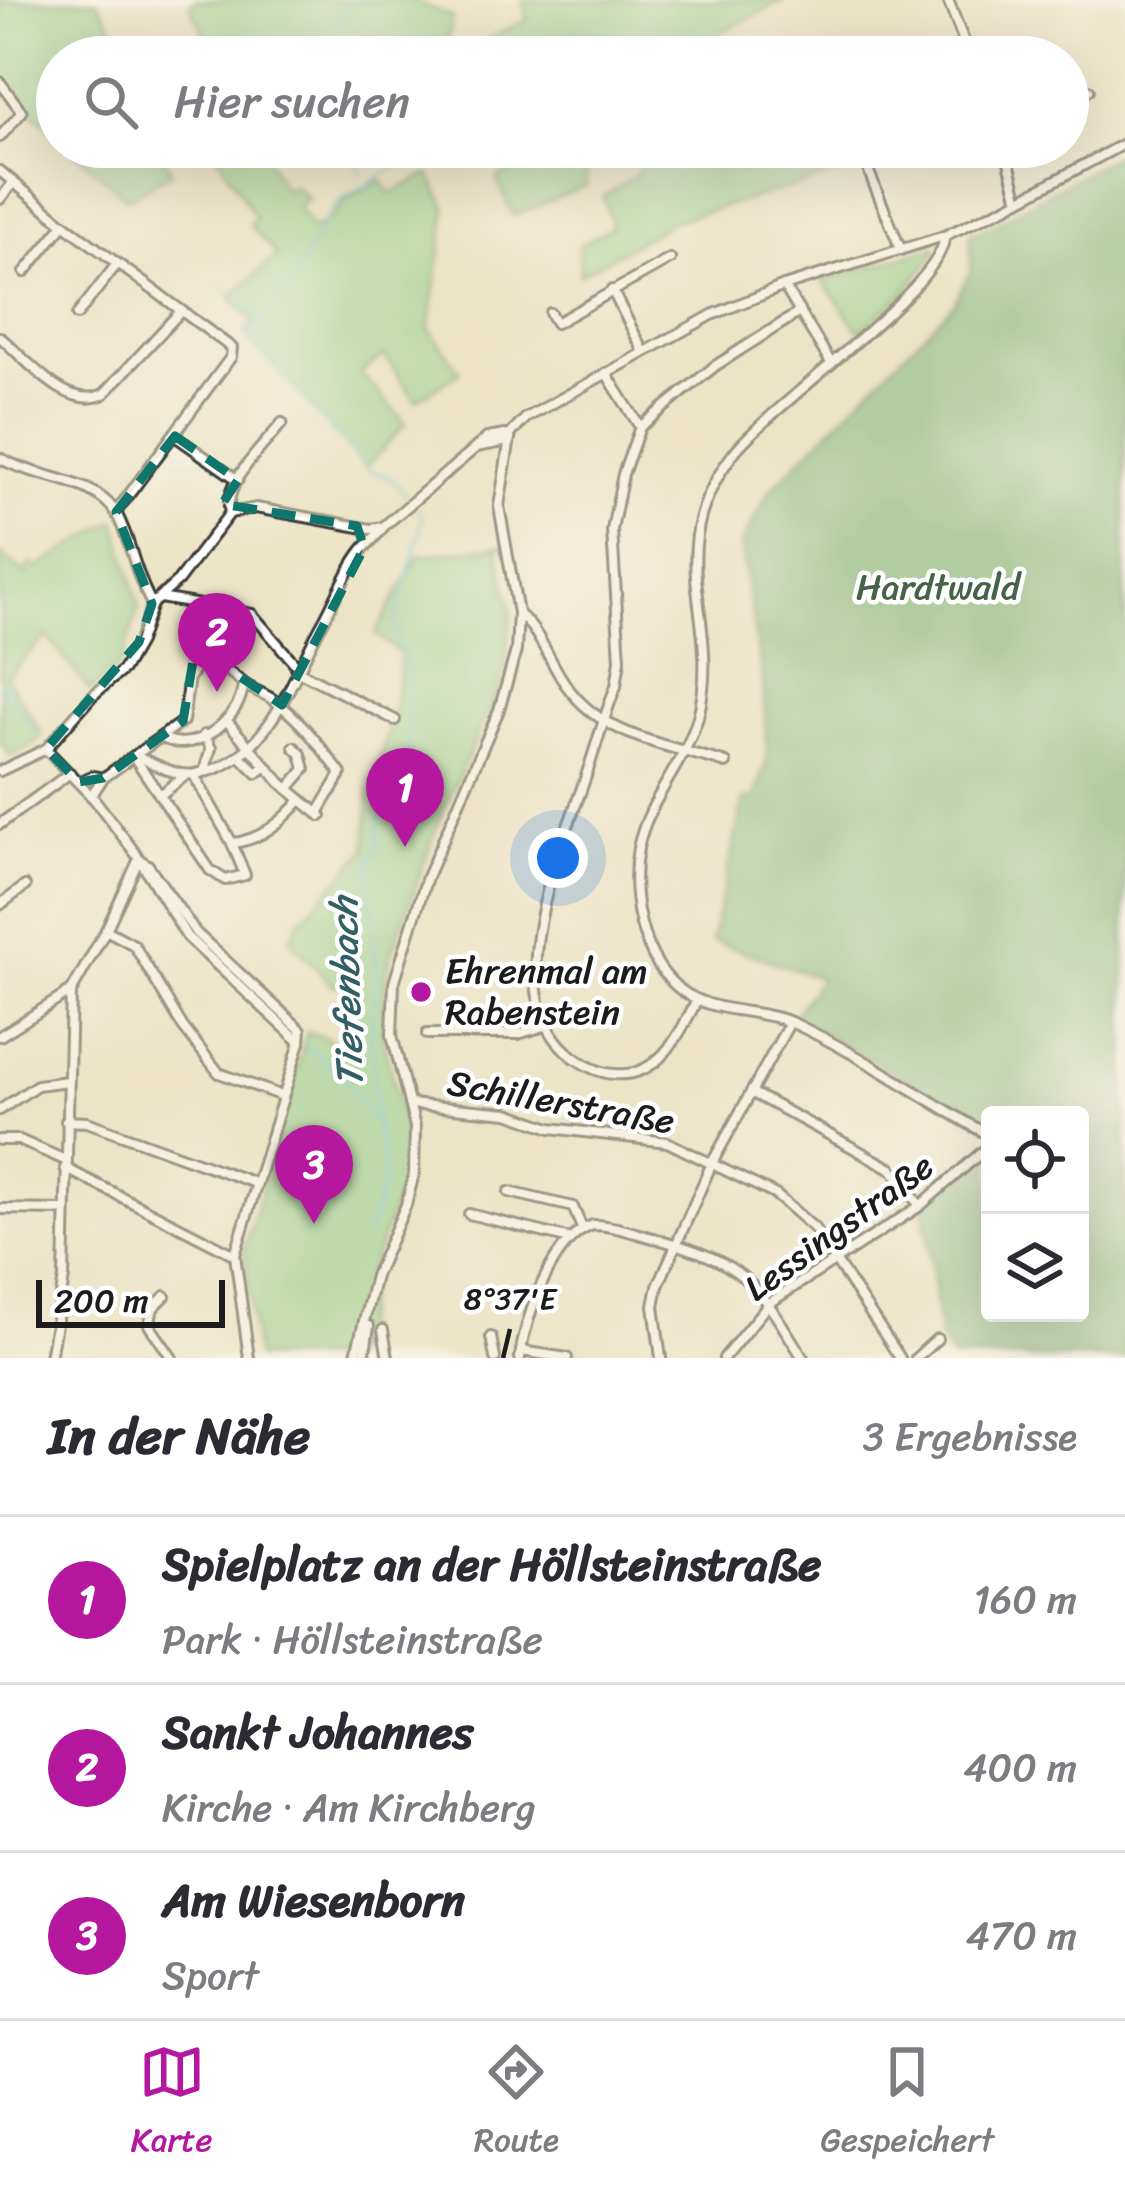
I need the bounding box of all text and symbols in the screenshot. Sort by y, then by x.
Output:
search box [36,36,1089,168]
text: Hier suchen [174,62,410,142]
icon: search [78,69,144,135]
park label: Hardtwald [856,555,1022,619]
pin: 2 [178,593,256,692]
pin: 1 [366,748,444,847]
your location [528,828,588,888]
water label: Tiefenbach [308,892,384,1088]
place label: Ehrenmal am Rabenstein [445,939,648,1044]
marker: Ehrenmal am Rabenstein [408,979,434,1005]
street label: Schillerstraße [442,1051,680,1153]
map controls [981,1106,1089,1322]
button: locate [981,1106,1089,1214]
pin: 3 [275,1125,353,1224]
street label: Lessingstraße [730,1136,948,1318]
button: layers [981,1214,1089,1322]
text: 200 m [54,1272,149,1330]
text: 8°37'E [464,1272,559,1326]
scale bar [36,1274,225,1327]
text: In der Nähe [48,1391,310,1481]
text: 3 Ergebnisse [863,1402,1077,1471]
text: Spielplatz an der Höllsteinstraße [162,1525,821,1605]
text: 1 [79,1565,95,1634]
text: 160 m [973,1565,1077,1634]
text: Park · Höllsteinstraße [162,1605,543,1674]
text: Sankt Johannes [162,1693,474,1773]
text: 2 [76,1733,98,1802]
text: 400 m [963,1733,1077,1802]
text: Kirche · Am Kirchberg [162,1773,536,1842]
text: Am Wiesenborn [162,1861,465,1941]
text: 3 [76,1901,98,1970]
text: 470 m [966,1901,1077,1970]
text: Sport [162,1941,259,2010]
tab: Karte [131,2039,212,2169]
tab: Route [474,2039,559,2169]
tab: Gespeichert [820,2039,994,2169]

